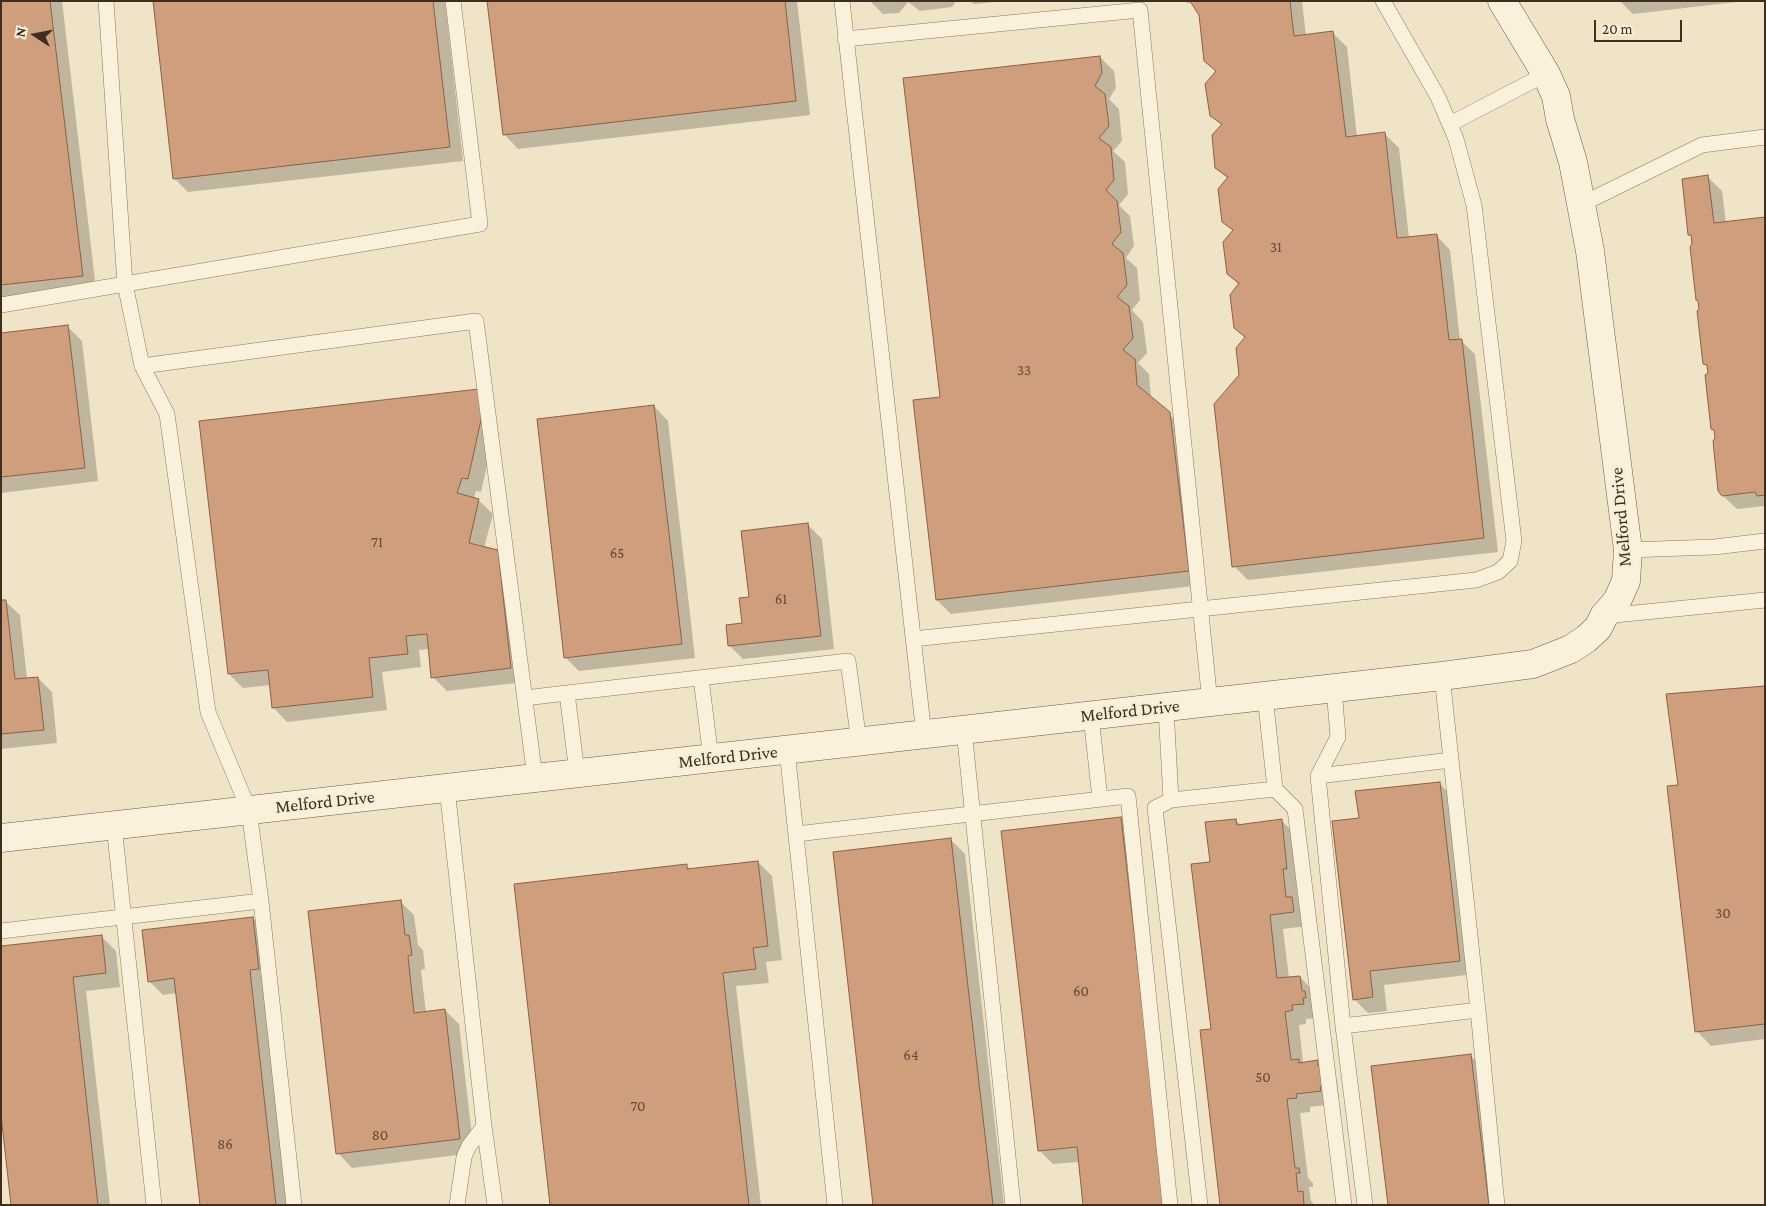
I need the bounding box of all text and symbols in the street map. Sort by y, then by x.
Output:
north arrow [10,10,60,60]
scale bar [1596,10,1684,42]
text: 20 m [1602,21,1633,37]
text: N [12,26,29,38]
house number: 31 [1270,238,1282,256]
house number: 33 [1017,361,1031,379]
street label: Melford Drive [1606,466,1636,568]
house number: 71 [371,533,383,551]
house number: 65 [610,544,624,562]
house number: 61 [775,590,787,608]
street label: Melford Drive [1079,695,1181,727]
street label: Melford Drive [677,741,779,773]
street label: Melford Drive [274,786,376,818]
house number: 30 [1715,904,1731,922]
house number: 60 [1073,982,1089,1000]
house number: 64 [903,1046,919,1064]
house number: 50 [1255,1068,1271,1086]
house number: 70 [630,1097,646,1115]
house number: 80 [372,1126,388,1144]
house number: 86 [217,1135,233,1153]

